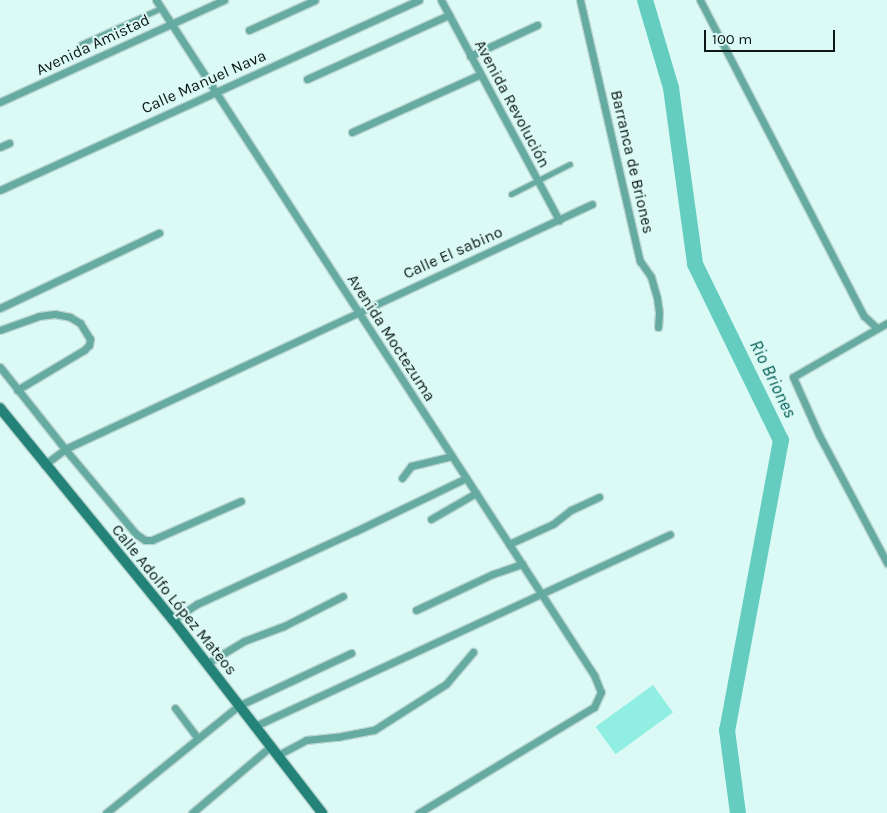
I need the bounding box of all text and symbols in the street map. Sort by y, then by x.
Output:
street label: Avenida Amistad [33,10,153,80]
scale bar [707,20,838,52]
text: 100 m [712,30,752,48]
street label: Avenida Revolución [470,37,554,171]
street label: Calle Manuel Nava [139,46,269,118]
street label: Barranca de Briones [606,88,658,236]
street label: Calle El sabino [400,223,506,283]
street label: Avenida Moctezuma [343,271,439,405]
water label: Rio Briones [745,337,801,421]
street label: Calle Adolfo López Mateos [107,521,241,679]

